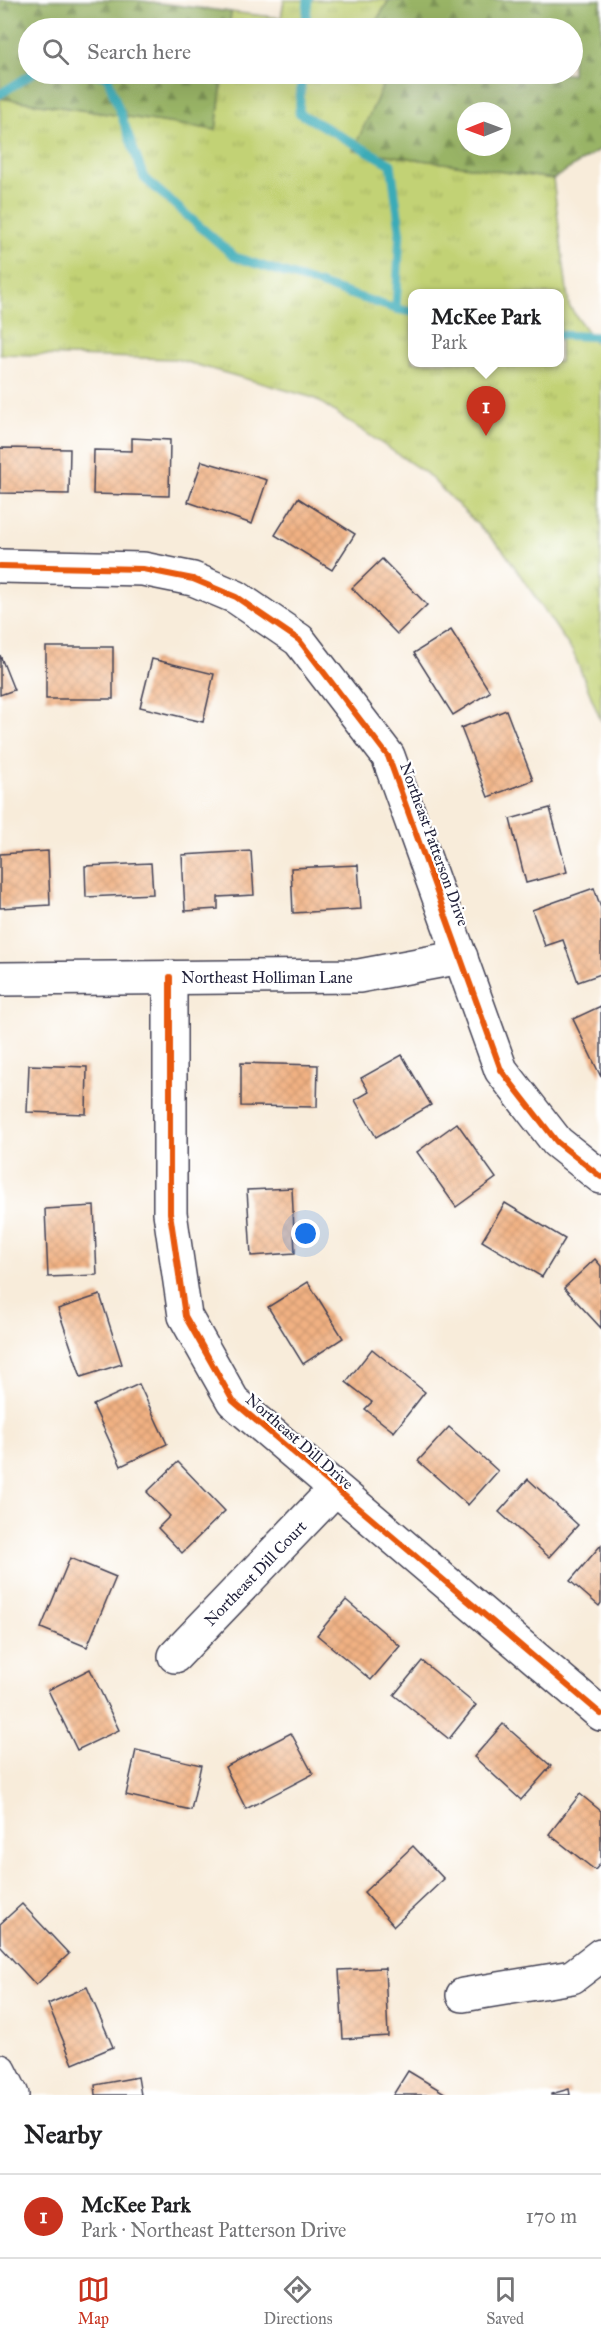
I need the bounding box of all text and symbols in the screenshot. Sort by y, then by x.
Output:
search box [18,18,583,84]
icon: search [39,35,72,68]
text: Search here [87,38,191,65]
north arrow [457,102,511,156]
popup [408,289,564,367]
text: McKee Park [431,303,541,330]
text: Park [431,330,467,354]
pin: 1 [466,386,506,436]
street label: Northeast Patterson Drive [396,760,473,929]
street label: Northeast Holliman Lane [181,968,353,987]
your location [291,1219,320,1248]
street label: Northeast Dill Drive [242,1389,358,1494]
street label: Northeast Dill Court [200,1517,311,1630]
text: Nearby [24,2118,102,2150]
text: McKee Park [81,2191,191,2218]
text: 1 [40,2204,47,2228]
text: 170 m [526,2204,577,2228]
text: Park · Northeast Patterson Drive [81,2218,346,2242]
tab: Map [77,2273,110,2328]
tab: Directions [264,2273,332,2328]
tab: Saved [486,2273,524,2328]

